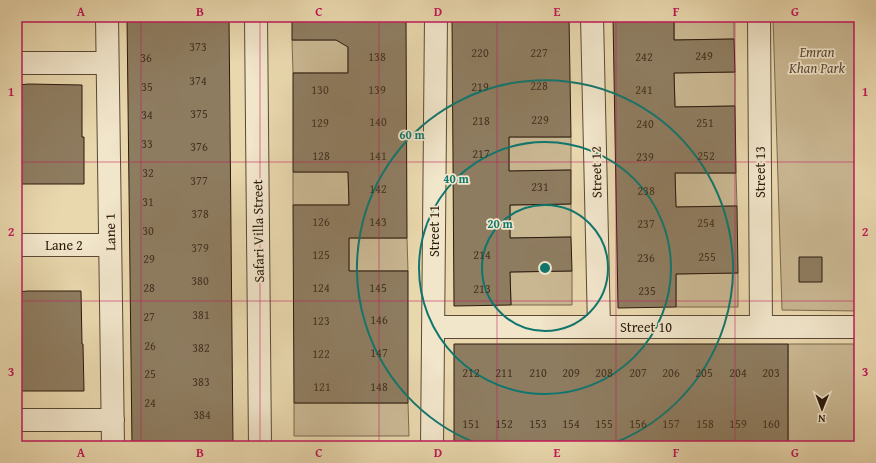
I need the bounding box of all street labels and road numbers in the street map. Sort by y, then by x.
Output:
street label: Street 12 [586,146,606,198]
street label: Street 13 [750,146,770,198]
street label: Safari Villa Street [247,179,269,283]
street label: Street 11 [424,205,444,257]
street label: Lane 1 [100,213,120,251]
street label: Lane 2 [45,235,83,255]
street label: Street 10 [620,317,672,337]

